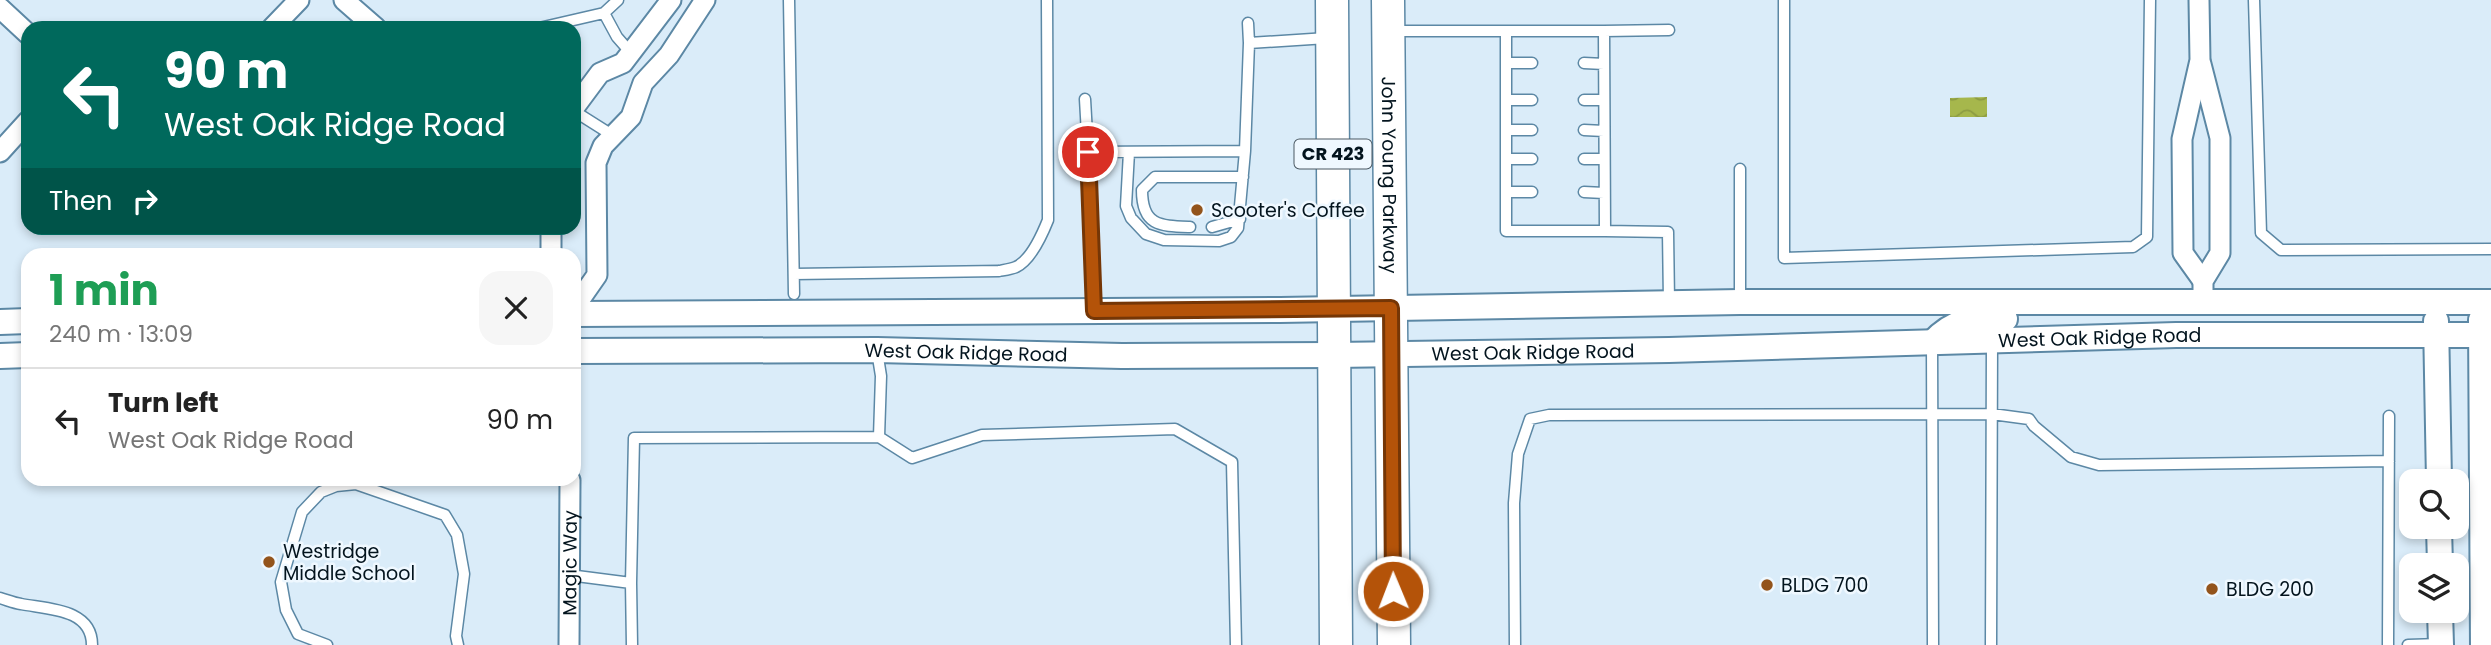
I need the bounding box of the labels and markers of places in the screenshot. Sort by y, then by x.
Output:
pin [1058,122,1118,182]
place label: Scooter's Coffee [1211,197,1365,224]
marker: Scooter's Coffee [1189,202,1205,218]
place label: Westridge Middle School [283,538,415,587]
marker: Westridge Middle School [261,554,277,570]
place label: BLDG 700 [1781,572,1868,599]
place label: BLDG 200 [2226,576,2314,603]
marker: BLDG 700 [1759,577,1775,593]
marker: BLDG 200 [2204,581,2220,597]

